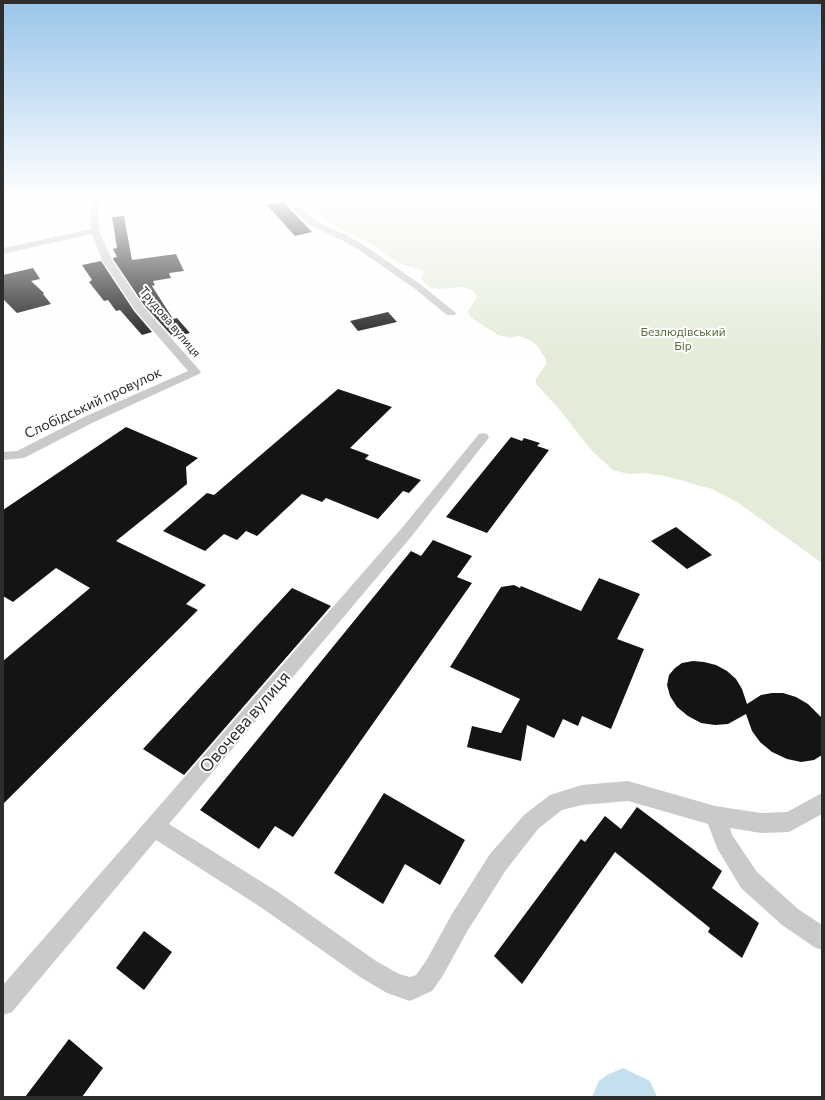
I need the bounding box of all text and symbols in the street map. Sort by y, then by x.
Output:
street label: Трудова вулиця [136,284,204,360]
park label: Безлюдівський Бір [640,325,726,353]
street label: Слобідський провулок [22,364,164,442]
street label: Овочева вулиця [195,667,295,777]

